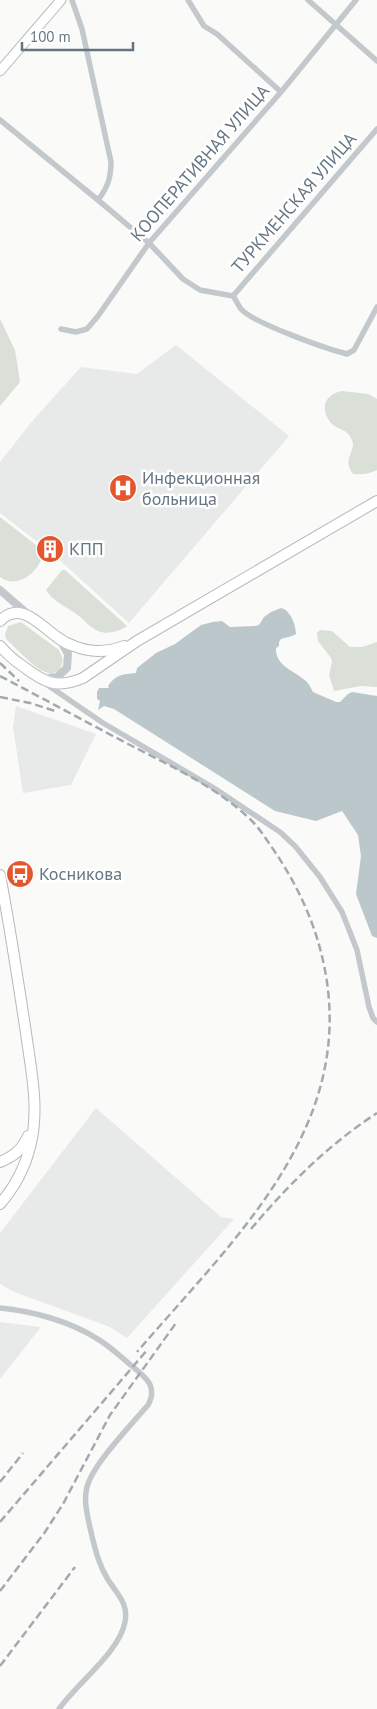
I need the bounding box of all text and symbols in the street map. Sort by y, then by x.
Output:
scale bar [22,20,134,52]
text: 100 m [30,27,71,46]
street label: КООПЕРАТИВНАЯ УЛИЦА [125,79,274,246]
street label: ТУРКМЕНСКАЯ УЛИЦА [226,127,361,278]
place label: Инфекционная больница [142,466,260,510]
hospital icon: Инфекционная больница [108,473,138,503]
building icon: КПП [35,534,65,564]
place label: КПП [69,537,104,560]
bus stop icon: Косникова [5,859,35,889]
place label: Косникова [39,862,122,885]

